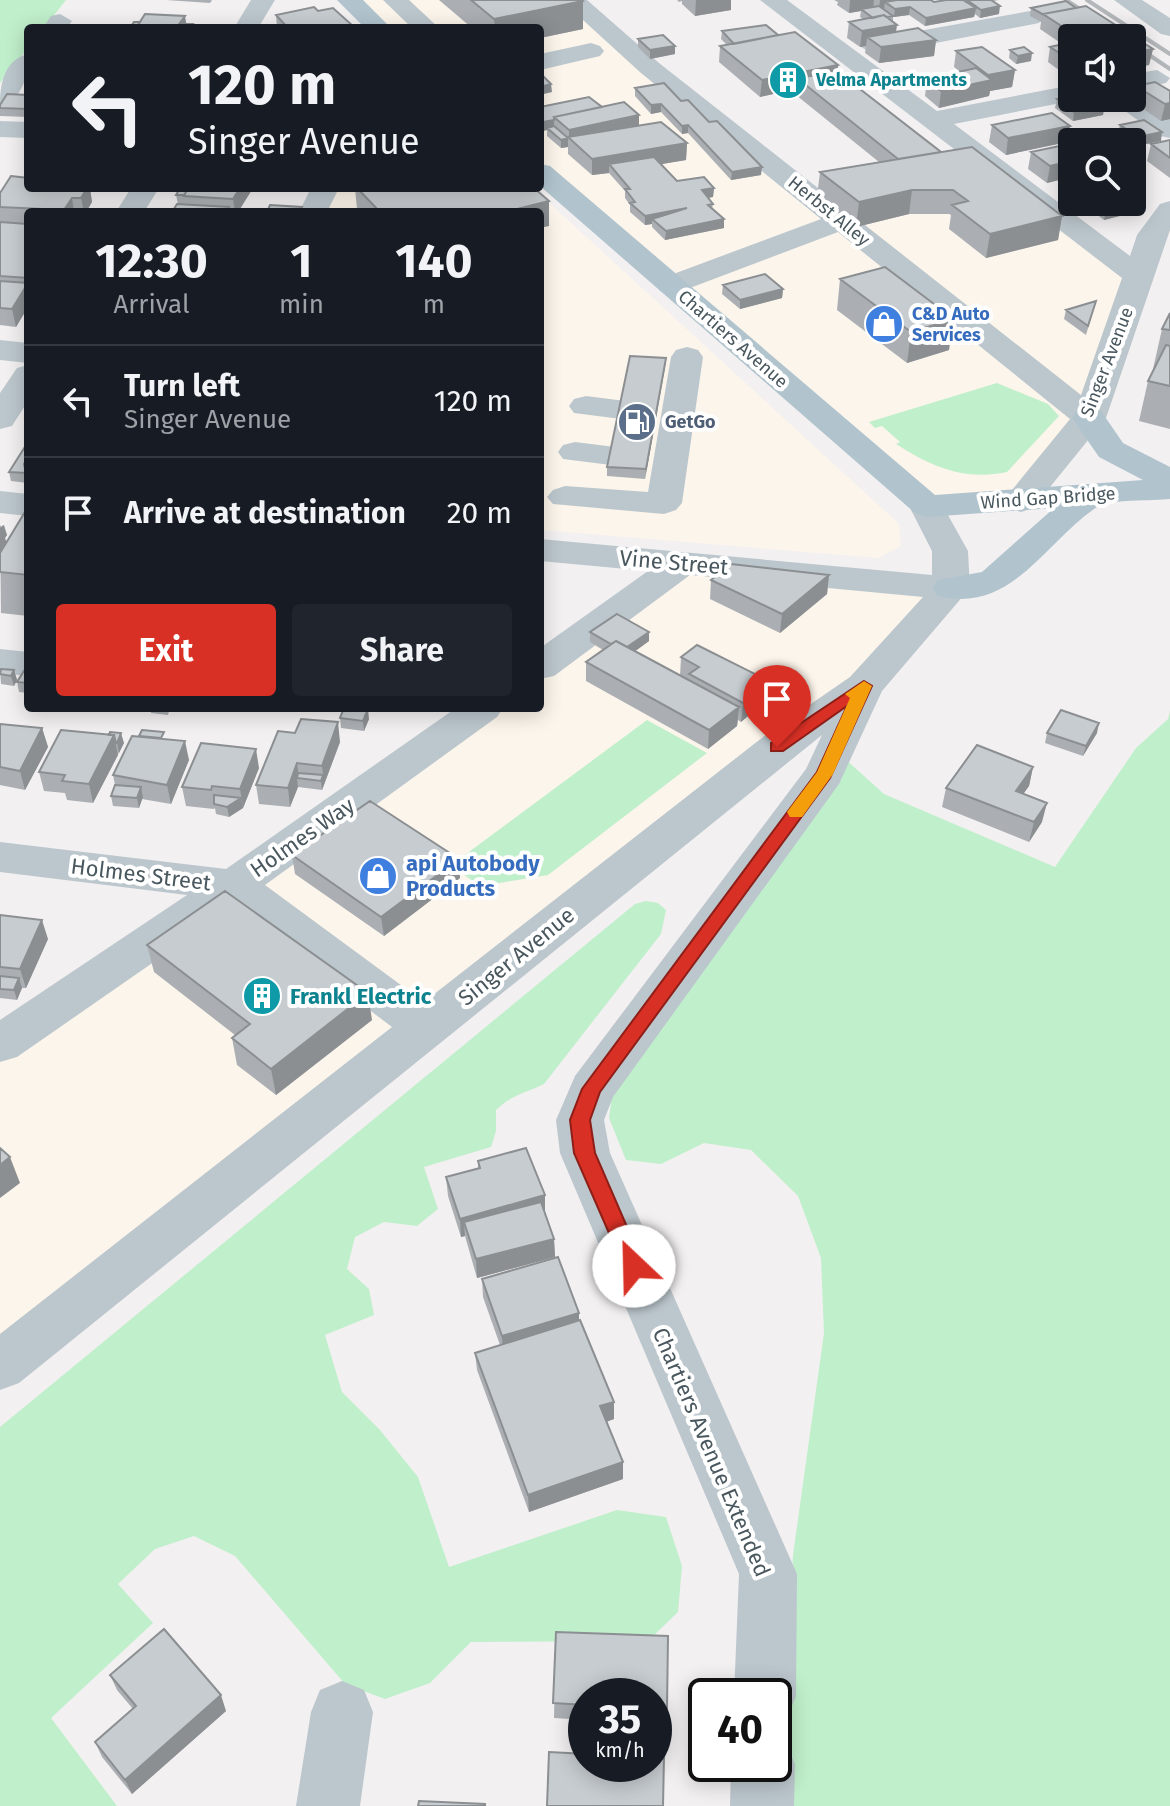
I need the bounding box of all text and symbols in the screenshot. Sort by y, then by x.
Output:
map controls [1058,24,1146,216]
button: sound [1058,24,1146,112]
text: 120 m [188,52,336,119]
icon: left [56,56,160,160]
building icon: Velma Apartments [767,59,809,101]
place label: Velma Apartments [815,69,967,91]
text: Singer Avenue [188,120,420,164]
button: search [1058,128,1146,216]
street label: Herbst Alley [784,171,874,251]
text: 12:30 [95,232,208,290]
text: 1 [290,232,313,290]
text: 140 [395,232,473,290]
street label: Chartiers Avenue [674,285,792,393]
text: Arrival [113,289,190,320]
text: min [279,289,324,320]
text: m [423,289,445,320]
shop icon: C&D Auto Services [863,303,905,345]
place label: C&D Auto Services [912,303,990,346]
street label: Singer Avenue [1076,304,1138,420]
text: Turn left [124,368,240,404]
icon: left [56,379,100,423]
text: 120 m [434,383,512,419]
fuel station icon: GetGo [616,401,658,443]
text: Singer Avenue [124,404,291,435]
place label: GetGo [665,411,716,433]
street label: Wind Gap Bridge [980,482,1116,514]
icon: arrive [56,491,100,535]
text: Arrive at destination [124,495,406,531]
text: 20 m [447,495,512,531]
street label: Vine Street [619,544,729,581]
button: Exit [56,604,276,696]
button: Share [292,604,512,696]
pin [743,665,811,747]
icon: arrive [755,677,799,721]
street label: Holmes Way [245,792,360,883]
place label: api Autobody Products [406,850,540,902]
street label: Holmes Street [69,853,213,896]
shop icon: api Autobody Products [357,855,399,897]
street label: Singer Avenue [453,901,580,1011]
building icon: Frankl Electric [241,975,283,1017]
place label: Frankl Electric [290,983,432,1010]
position arrow [592,1224,676,1308]
street label: Chartiers Avenue Extended [647,1324,776,1581]
speed limit sign: 40 [688,1678,792,1782]
text: 35 [599,1696,641,1744]
text: km/h [595,1738,645,1762]

